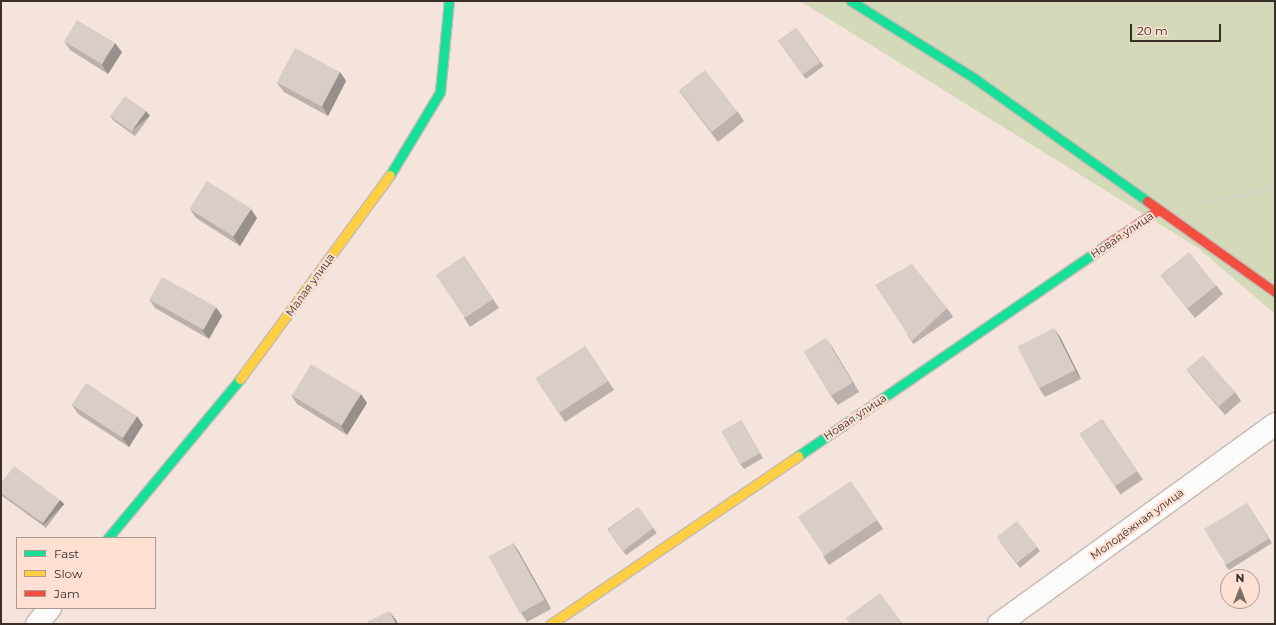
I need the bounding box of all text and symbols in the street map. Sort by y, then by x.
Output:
scale bar [1132,16,1223,42]
text: 20 m [1137,23,1168,38]
street label: Новая улица [1088,209,1156,261]
street label: Малая улица [283,251,337,319]
street label: Новая улица [821,391,889,443]
street label: Молодёжная улица [1088,486,1186,562]
legend [16,537,156,609]
text: Fast [54,546,79,561]
text: Slow [54,566,83,581]
north arrow [1220,569,1260,609]
text: N [1236,571,1244,585]
text: Jam [54,586,80,601]

